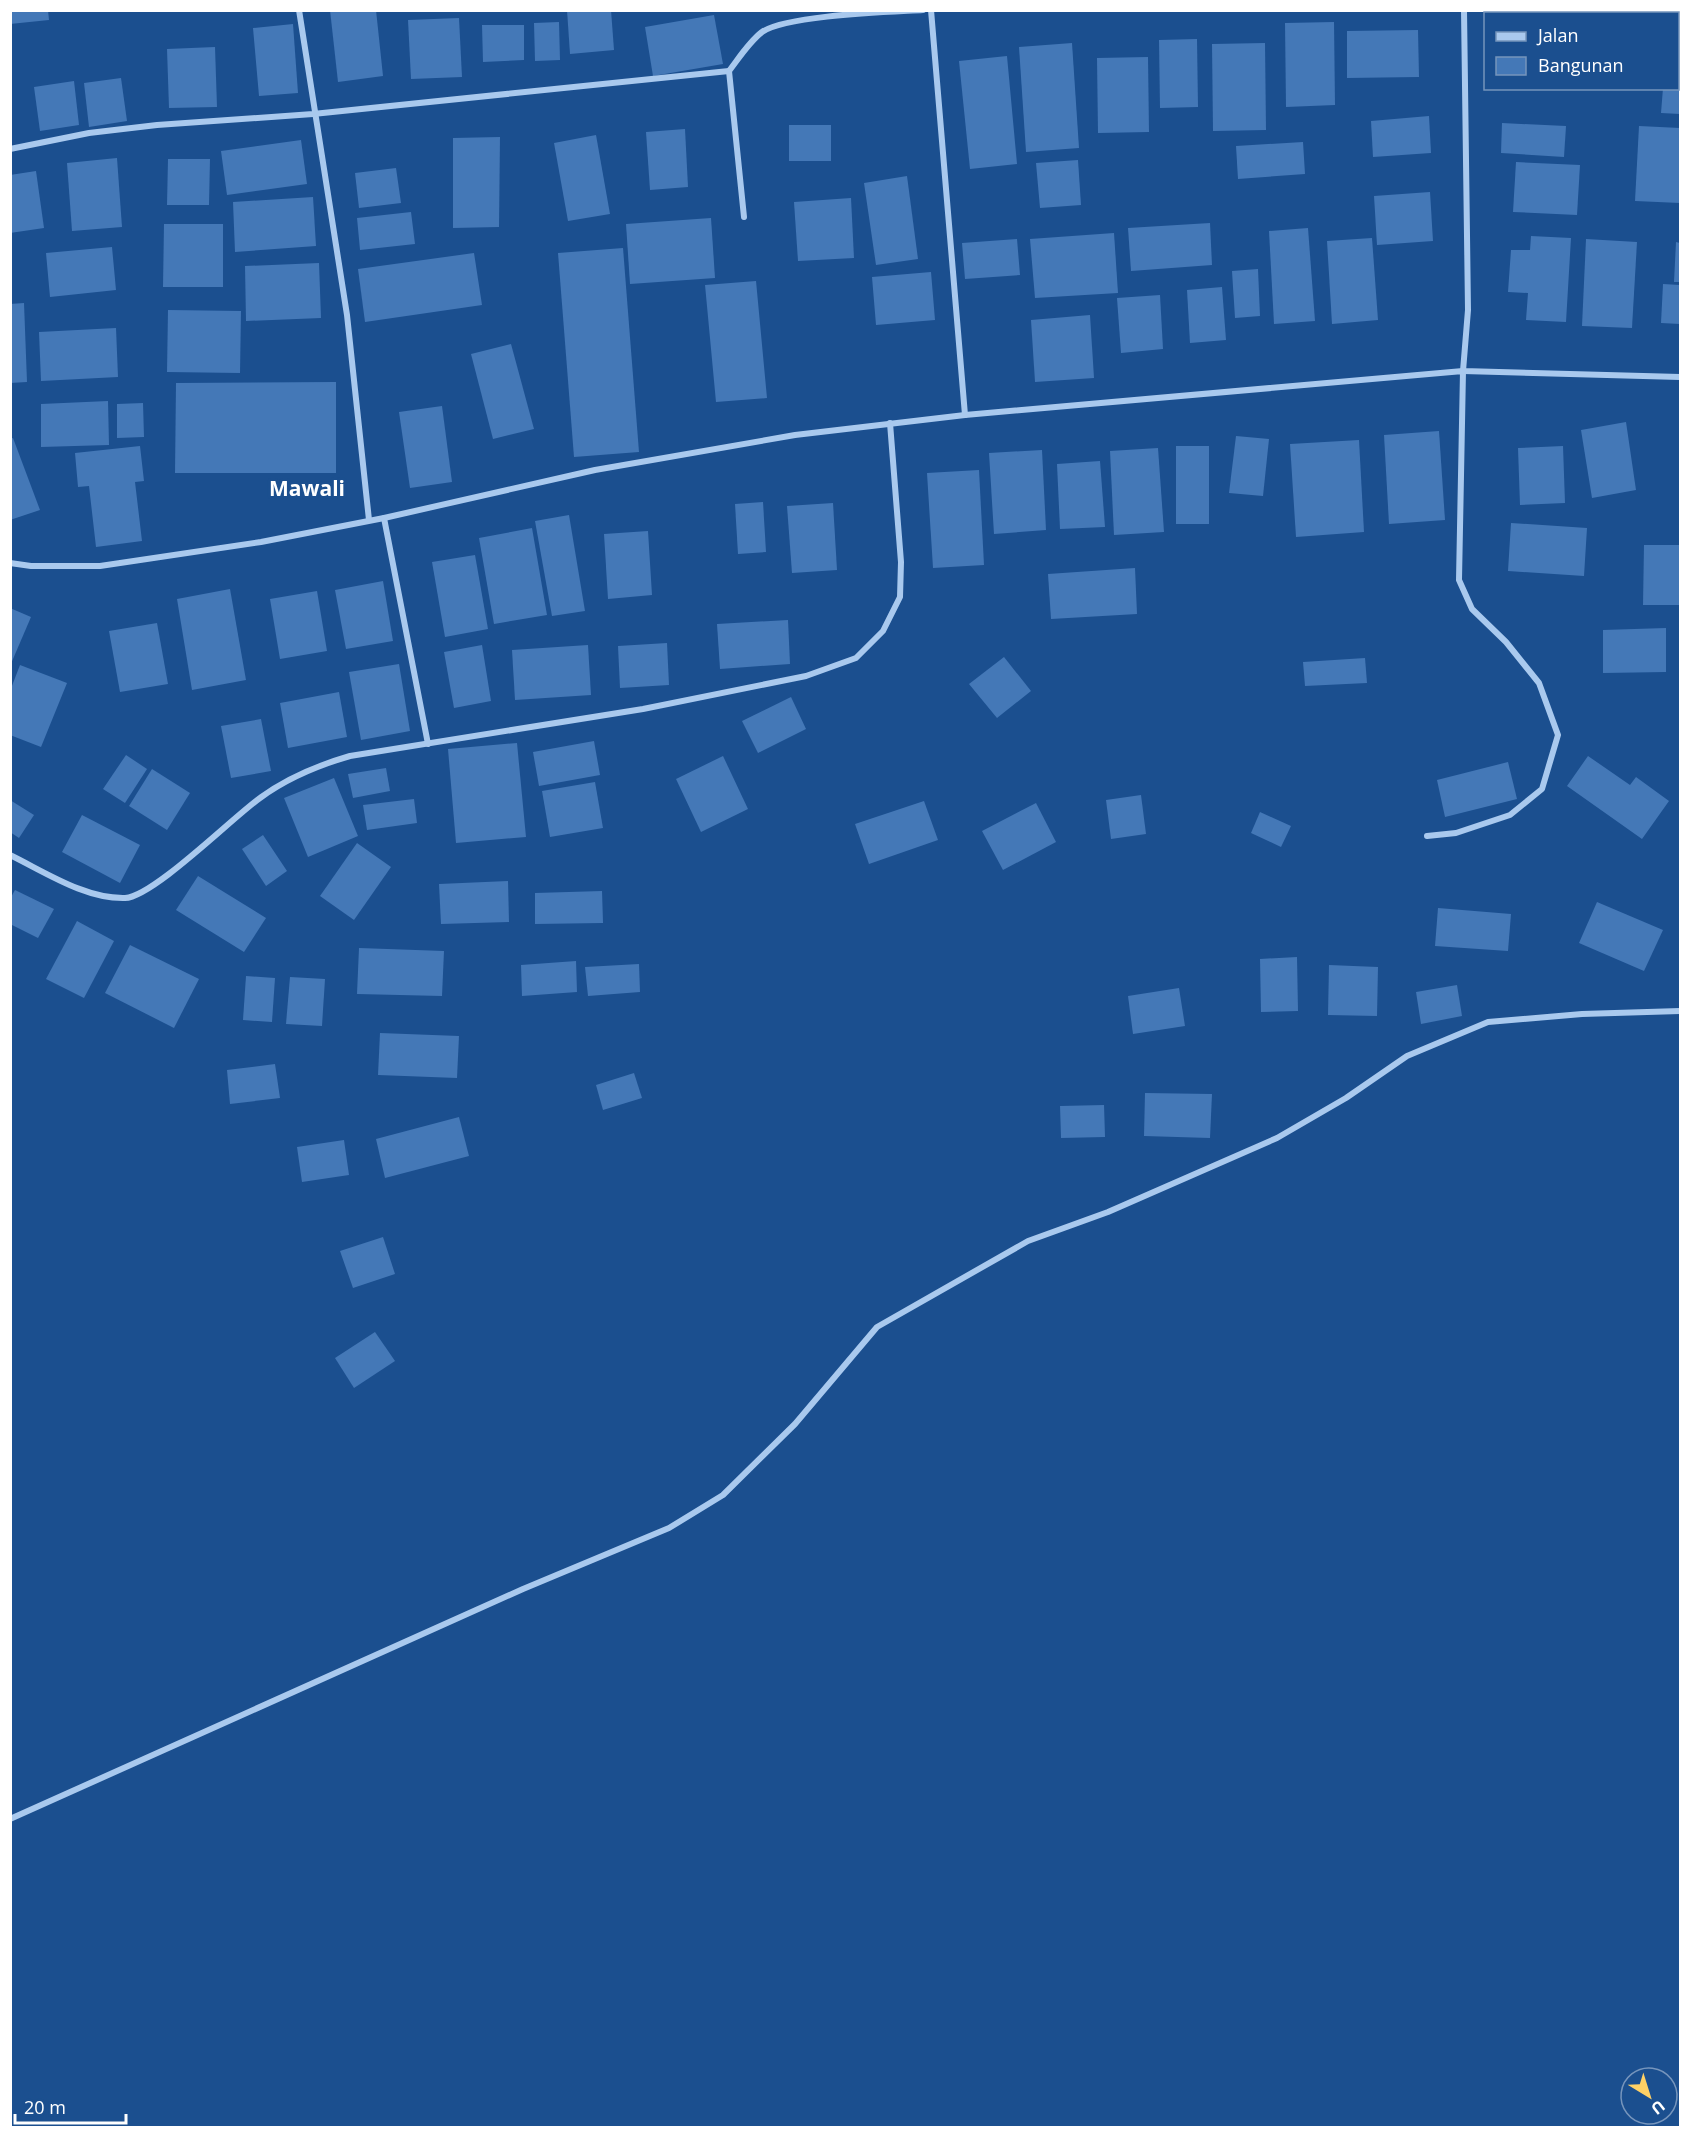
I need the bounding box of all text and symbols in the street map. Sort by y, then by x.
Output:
legend [1484,12,1679,90]
text: Jalan [1536,23,1578,47]
text: Bangunan [1538,53,1624,77]
district label: Mawali [269,474,345,502]
north arrow [1619,2066,1679,2126]
scale bar [15,2087,126,2125]
text: 20 m [24,2095,66,2119]
text: U [1647,2095,1670,2120]

